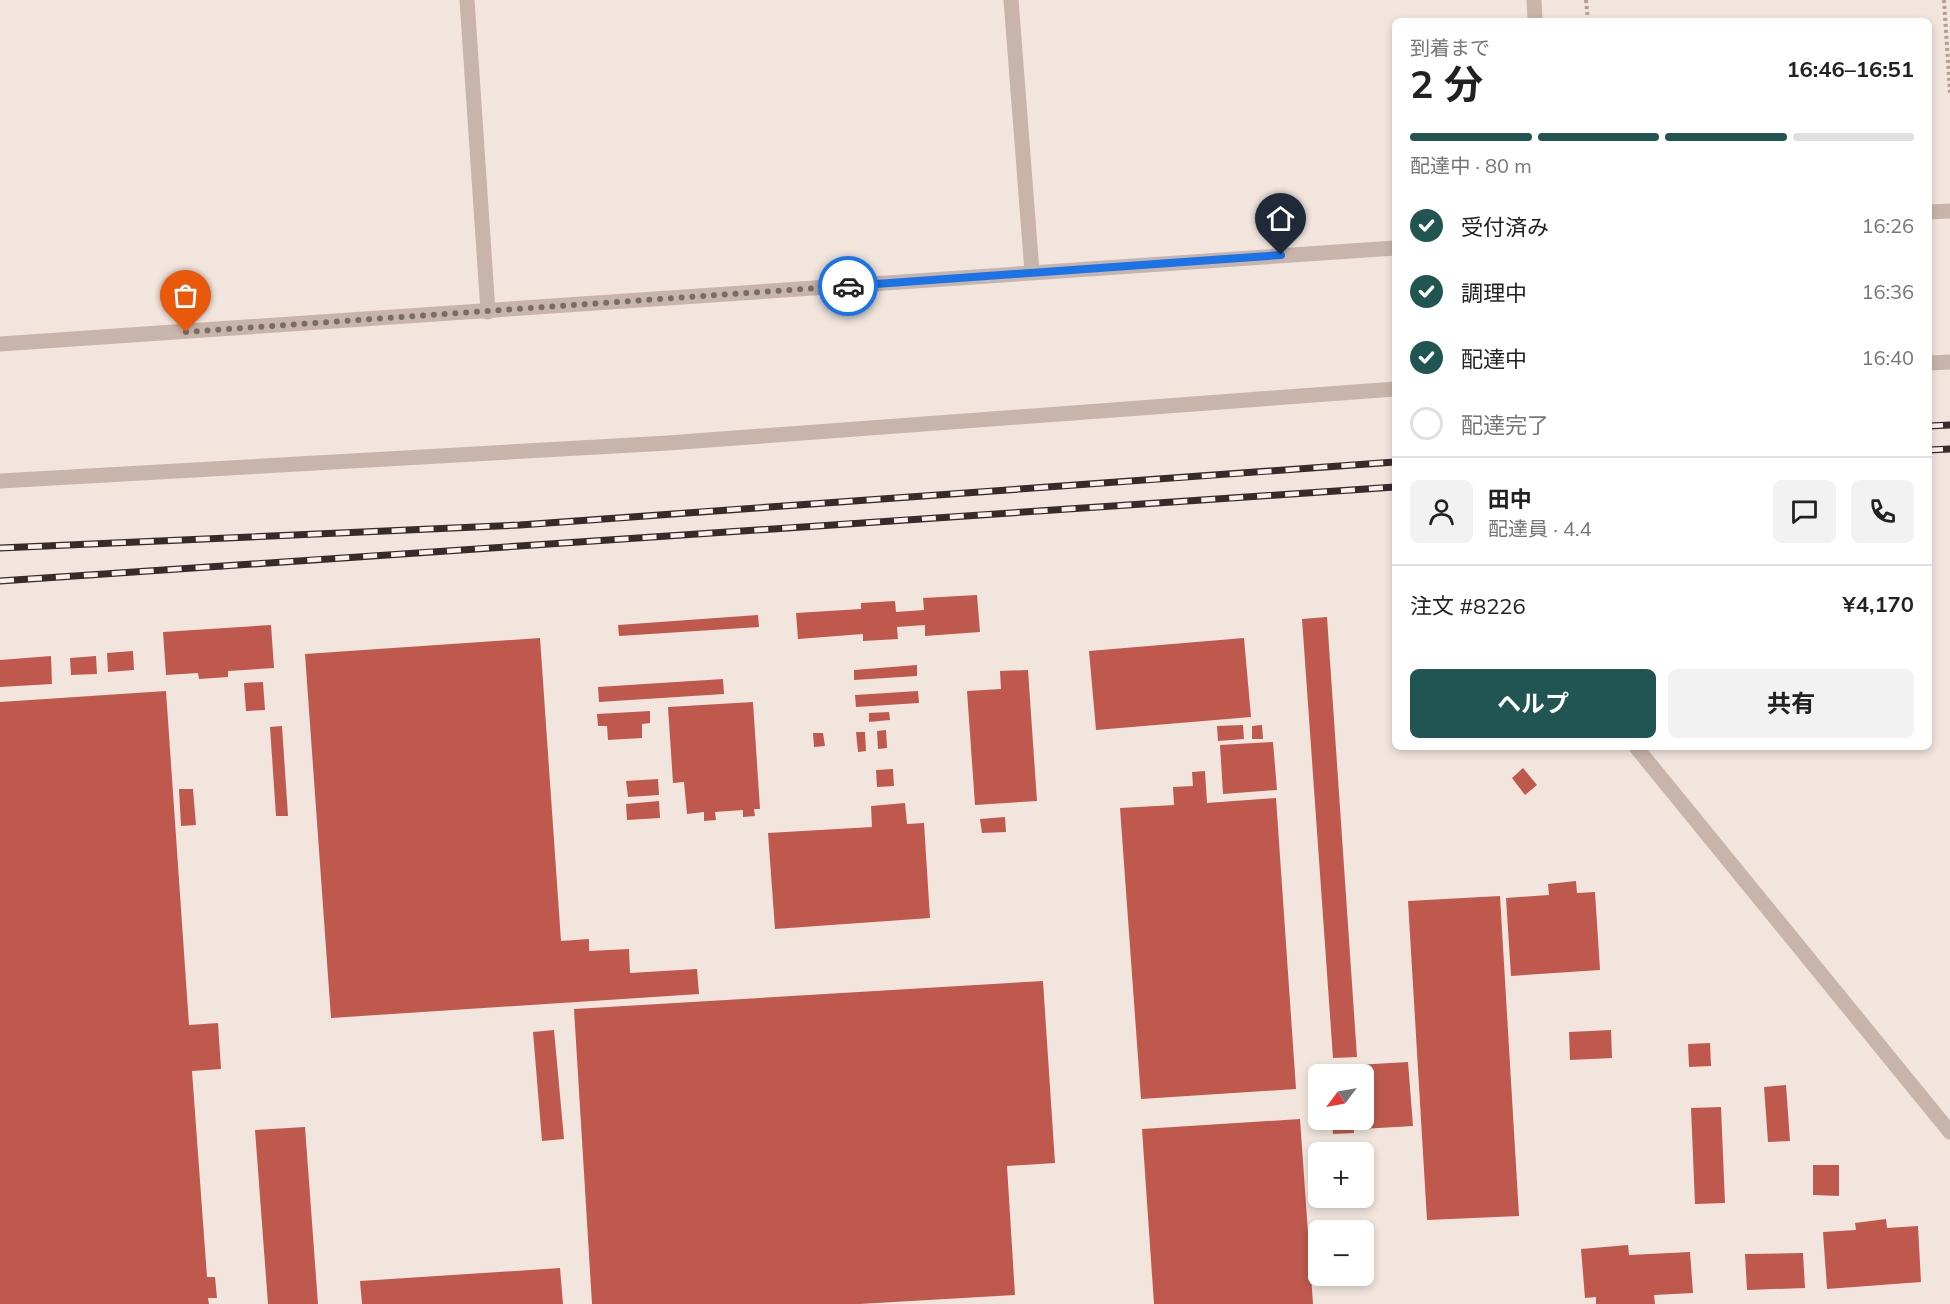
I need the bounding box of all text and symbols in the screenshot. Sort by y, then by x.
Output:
text: 到着まで [1410,35,1490,60]
text: 16:46–16:51 [1786,55,1914,83]
text: 2 分 [1410,59,1483,108]
text: 配達中 · 80 m [1410,153,1532,178]
pin [1255,193,1306,255]
icon: home [1264,202,1297,235]
icon: check [1410,209,1443,242]
text: 受付済み [1461,213,1549,241]
text: 16:26 [1861,213,1914,238]
courier [818,256,878,316]
pin [160,270,211,332]
icon: car [832,270,865,303]
icon: check [1410,275,1443,308]
icon: bag [169,279,202,312]
text: 調理中 [1461,279,1527,307]
text: 16:36 [1861,279,1914,304]
icon: check [1410,341,1443,374]
text: 配達中 [1461,345,1527,373]
text: 16:40 [1861,345,1914,370]
text: 配達完了 [1461,411,1549,439]
button: person [1410,480,1473,543]
button: chat [1773,480,1836,543]
button: phone [1851,480,1914,543]
text: 田中 [1488,485,1532,513]
text: 配達員 · 4.4 [1488,516,1592,541]
text: ¥4,170 [1843,590,1914,618]
text: 注文 #8226 [1410,592,1526,620]
button: ヘルプ [1410,669,1656,738]
button: 共有 [1668,669,1914,738]
north arrow [1308,1064,1374,1130]
map controls [1308,1064,1374,1286]
button: + [1308,1142,1374,1208]
button: − [1308,1220,1374,1286]

